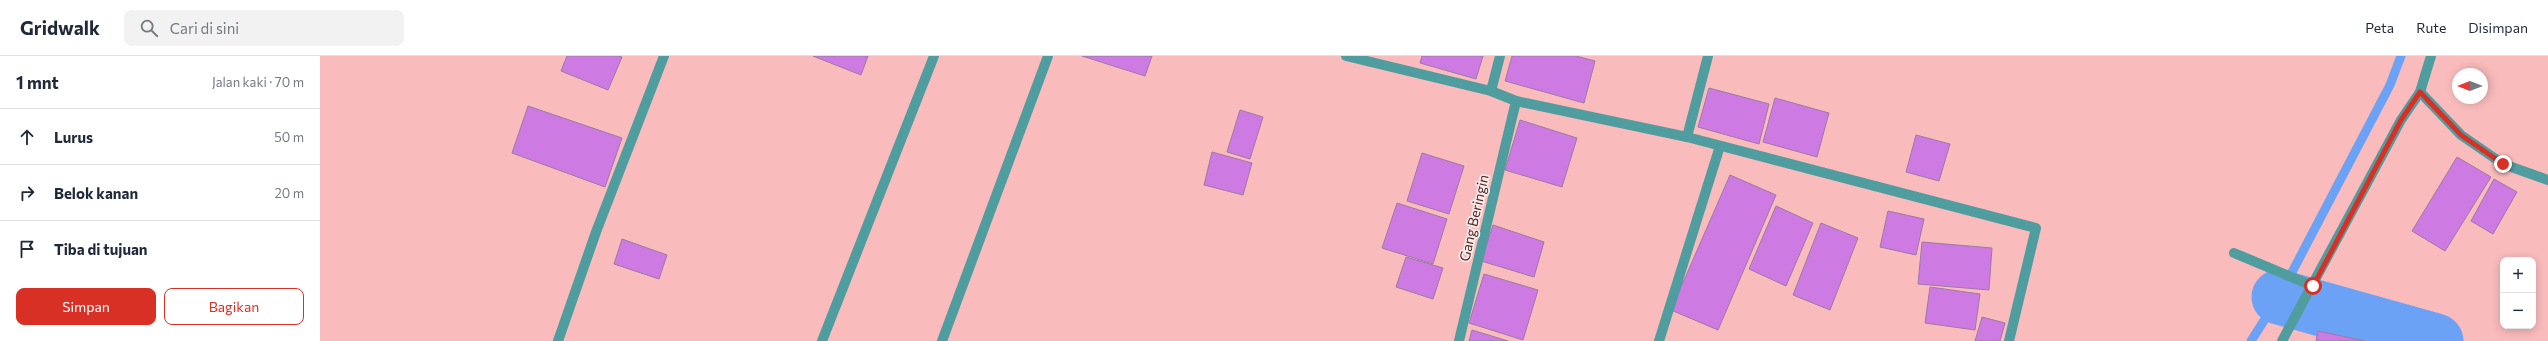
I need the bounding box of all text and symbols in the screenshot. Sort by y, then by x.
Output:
search box [124,10,404,46]
text: Gridwalk [20,16,100,39]
icon: search [138,17,160,39]
text: Cari di sini [170,19,239,37]
text: Peta [2365,19,2394,36]
text: Rute [2416,19,2446,36]
text: Disimpan [2468,19,2528,36]
north arrow [2452,68,2488,104]
text: 1 mnt [16,72,59,93]
text: Jalan kaki · 70 m [212,74,304,90]
icon: ahead [16,126,38,148]
text: Lurus [54,128,93,146]
text: 50 m [274,129,304,145]
route end [2494,155,2512,173]
street label: Gang Beringin [1455,173,1492,263]
icon: right [16,182,38,204]
text: Belok kanan [54,184,138,202]
text: 20 m [275,185,304,201]
icon: arrive [16,238,38,260]
text: Tiba di tujuan [54,240,148,258]
map controls [2500,257,2536,329]
button: + [2500,257,2536,293]
route start [2304,277,2322,295]
button: Simpan [16,288,156,325]
button: Bagikan [164,288,304,325]
button: − [2500,293,2536,329]

